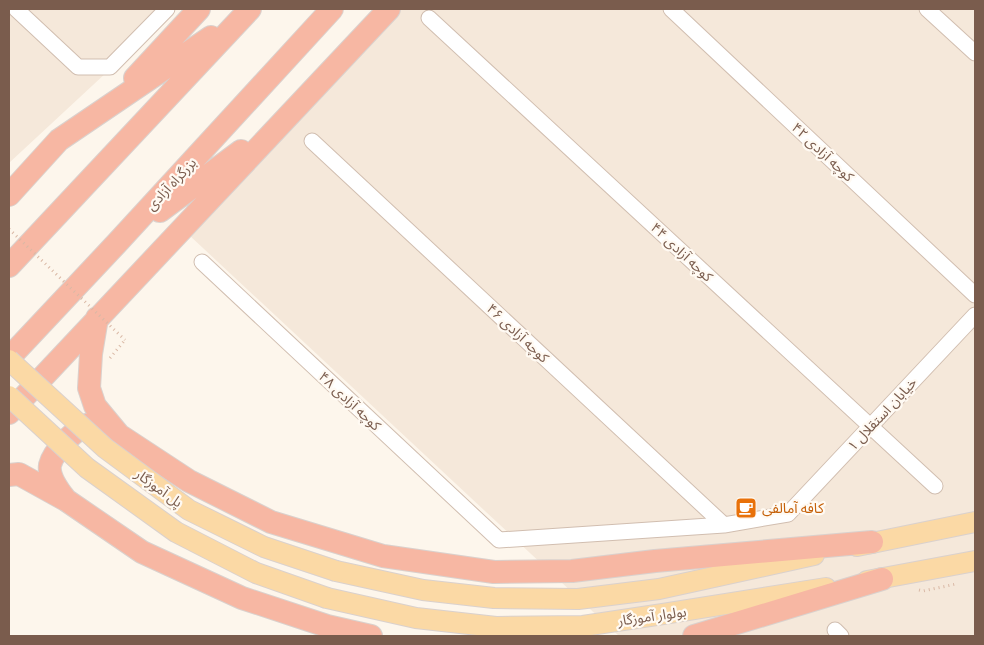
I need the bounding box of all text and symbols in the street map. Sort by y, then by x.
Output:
street label: کوچه آزادی ۴۲ [787,119,857,186]
street label: بزرگراه آزادی [143,154,200,214]
street label: کوچه آزادی ۴۴ [646,219,716,286]
street label: کوچه آزادی ۴۶ [482,300,552,367]
street label: کوچه آزادی ۴۸ [314,368,384,435]
street label: خیابان استقلال ۱ [844,374,921,455]
street label: پل آموزگار [130,465,186,512]
cafe icon: کافه آمالفی [734,496,758,520]
place label: کافه آمالفی [762,500,824,517]
street label: بولوار آموزگار [616,603,688,630]

